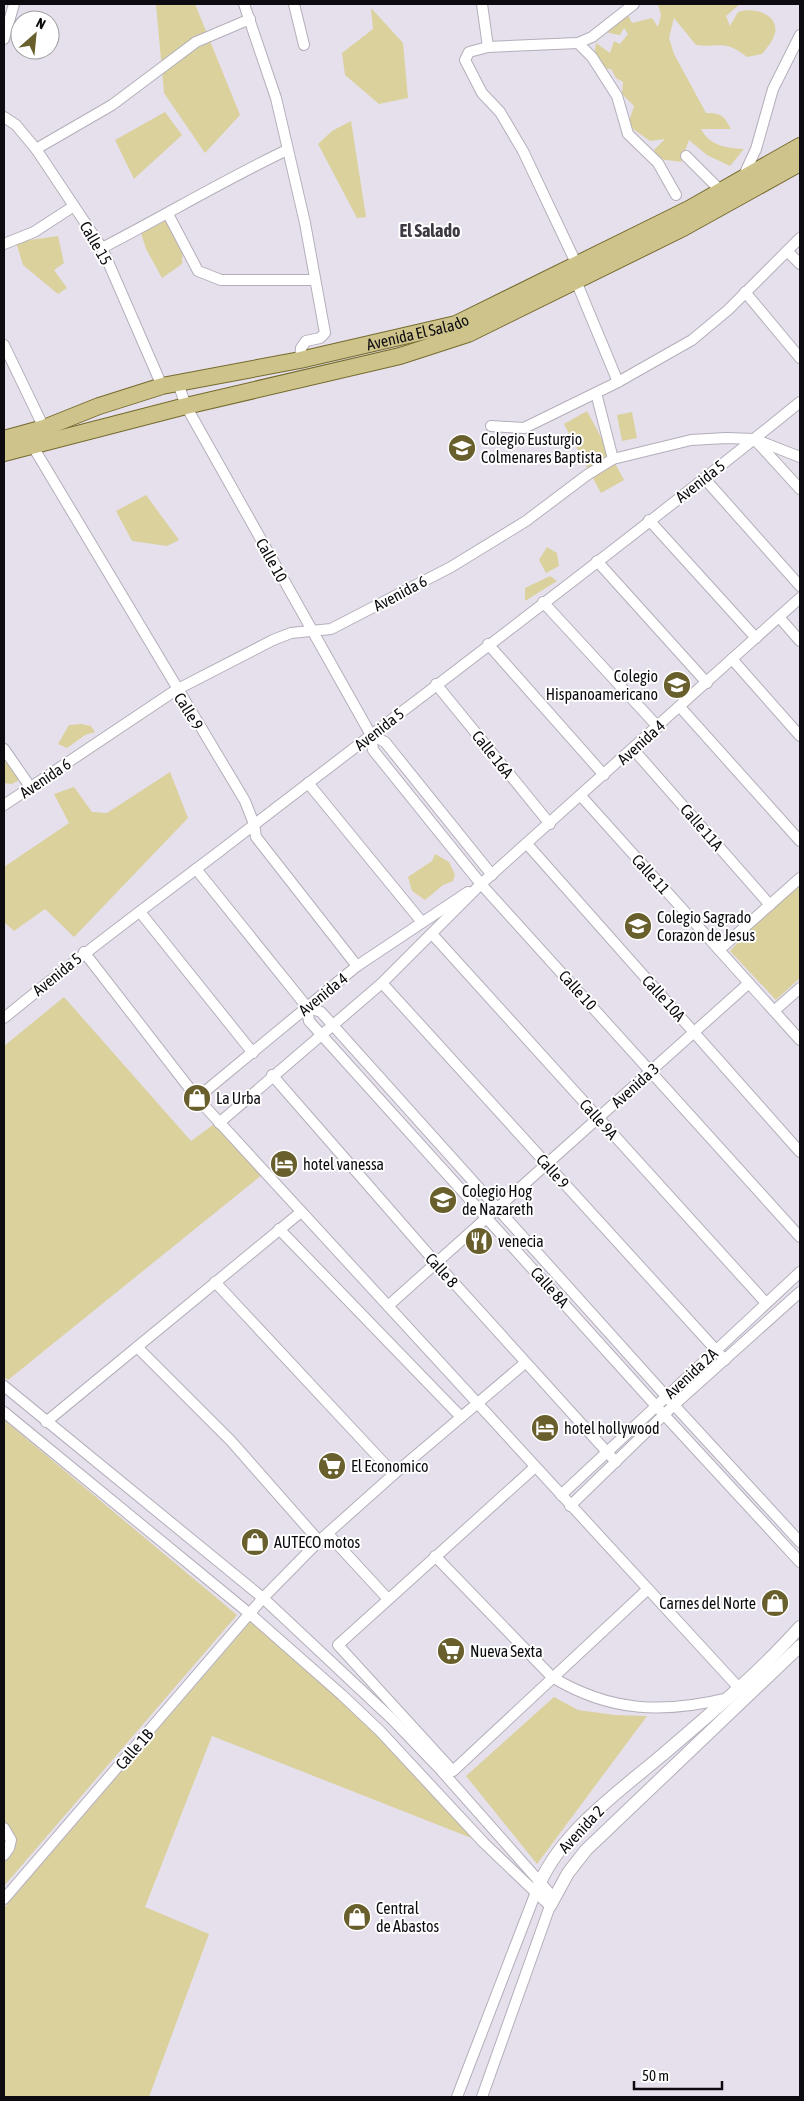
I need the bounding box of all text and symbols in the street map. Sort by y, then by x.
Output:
north arrow [10,10,60,60]
text: N [34,14,48,32]
street label: Calle 15 [76,218,116,268]
district label: El Salado [400,220,460,241]
street label: Avenida El Salado [365,310,472,353]
place label: Colegio Eusturgio Colmenares Baptista [481,430,602,467]
school or university icon: Colegio Eusturgio Colmenares Baptista [447,433,477,463]
street label: Avenida 5 [672,456,728,506]
street label: Calle 10 [253,535,291,585]
street label: Avenida 6 [370,572,430,614]
place label: Colegio Hispanoamericano [546,667,658,704]
school or university icon: Colegio Hispanoamericano [662,670,692,700]
street label: Calle 9 [171,689,207,733]
street label: Avenida 5 [351,704,407,754]
street label: Avenida 4 [614,716,668,768]
street label: Calle 16A [469,727,517,781]
street label: Avenida 6 [16,754,74,802]
street label: Calle 11A [677,800,727,854]
street label: Calle 11 [628,850,674,898]
place label: Colegio Sagrado Corazon de Jesus [657,908,755,944]
school or university icon: Colegio Sagrado Corazon de Jesus [623,911,653,941]
street label: Avenida 5 [29,949,85,999]
street label: Calle 10 [555,966,601,1014]
street label: Avenida 4 [295,969,351,1019]
street label: Calle 10A [639,971,689,1025]
street label: Avenida 3 [608,1059,662,1111]
shop icon: La Urba [182,1083,212,1113]
place label: La Urba [216,1089,261,1107]
street label: Calle 9A [576,1095,622,1143]
hotel icon: hotel vanessa [269,1149,299,1179]
street label: Calle 9 [533,1150,573,1192]
place label: hotel vanessa [303,1155,384,1173]
place label: Colegio Hog de Nazareth [462,1182,533,1218]
school or university icon: Colegio Hog de Nazareth [428,1185,458,1215]
restaurant icon: venecia [464,1226,494,1256]
place label: venecia [498,1232,544,1250]
street label: Calle 8 [422,1249,462,1291]
street label: Calle 8A [527,1263,573,1311]
street label: Avenida 2A [661,1344,721,1402]
hotel icon: hotel hollywood [530,1413,560,1443]
place label: hotel hollywood [564,1419,660,1438]
supermarket icon: El Economico [317,1451,347,1481]
place label: El Economico [351,1457,428,1475]
shop icon: AUTECO motos [240,1527,270,1557]
place label: AUTECO motos [274,1533,361,1551]
shop icon: Carnes del Norte [760,1588,790,1618]
place label: Carnes del Norte [659,1594,756,1612]
supermarket icon: Nueva Sexta [436,1636,466,1666]
place label: Nueva Sexta [470,1642,543,1660]
street label: Calle 1B [112,1725,157,1773]
street label: Avenida 2 [555,1802,607,1856]
place label: Central de Abastos [376,1899,440,1935]
shop icon: Central de Abastos [342,1902,372,1932]
scale bar [634,2058,722,2090]
text: 50 m [642,2067,669,2084]

